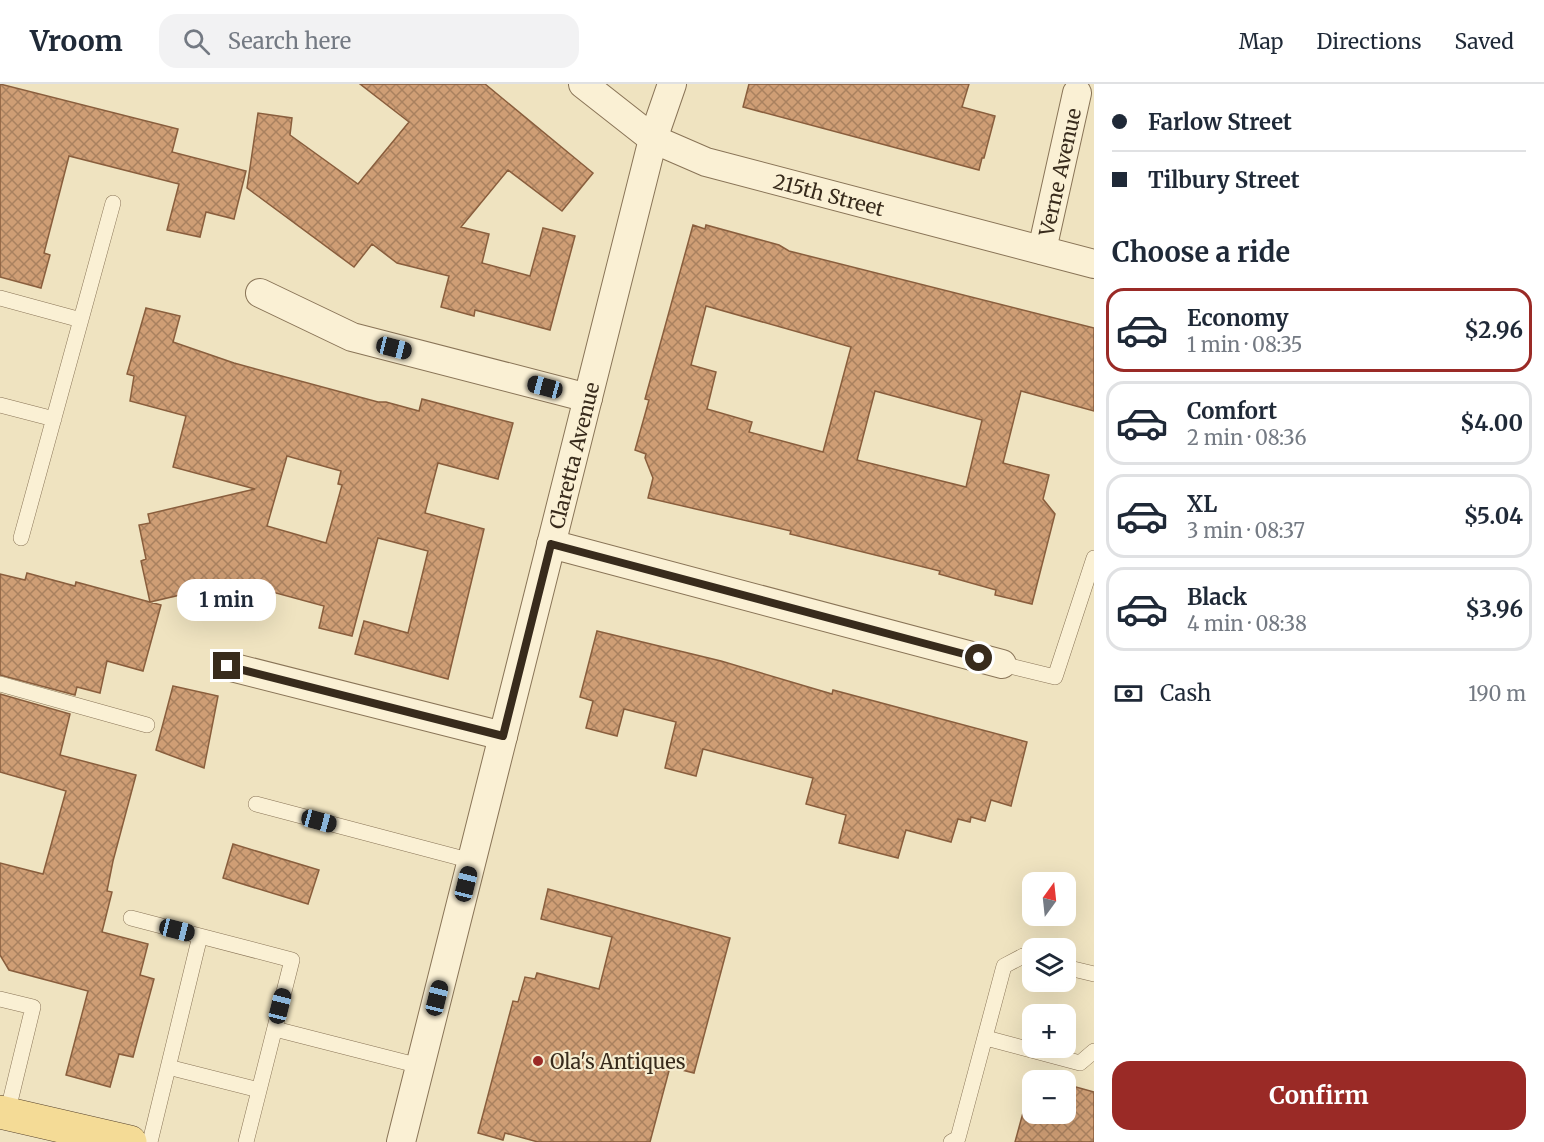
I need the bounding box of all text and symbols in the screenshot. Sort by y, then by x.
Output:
search box [159,14,579,68]
text: Vroom [30,23,123,59]
icon: search [180,25,213,58]
text: Search here [228,27,351,55]
text: Map [1239,28,1283,55]
text: Directions [1316,28,1421,55]
text: Saved [1454,28,1514,55]
street label: Verne Avenue [1033,106,1086,239]
text: Farlow Street [1148,108,1292,136]
text: Tilbury Street [1148,166,1300,194]
street label: 215th Street [771,168,887,221]
text: Choose a ride [1112,235,1290,269]
icon: car [1115,303,1169,357]
text: Economy [1187,304,1288,332]
text: $2.96 [1464,316,1523,344]
text: 1 min · 08:35 [1187,332,1302,357]
car [374,335,414,361]
car [525,374,565,400]
street label: Claretta Avenue [543,379,604,531]
icon: car [1115,396,1169,450]
text: Comfort [1187,397,1277,425]
text: $4.00 [1460,409,1523,437]
text: 2 min · 08:36 [1187,425,1307,450]
icon: car [1115,489,1169,543]
text: XL [1187,490,1217,518]
text: $5.04 [1464,502,1523,530]
text: 3 min · 08:37 [1187,518,1305,543]
callout: 1 min [178,579,276,621]
icon: car [1115,582,1169,636]
text: Black [1187,583,1247,611]
text: 1 min [199,587,254,612]
text: $3.96 [1465,595,1523,623]
text: 4 min · 08:38 [1187,611,1307,636]
route start [965,644,992,671]
route end [213,652,240,679]
icon: cash [1112,677,1145,710]
text: Cash [1160,679,1211,707]
text: 190 m [1468,681,1526,706]
car [299,808,339,834]
car [453,864,479,904]
north arrow [1022,872,1076,926]
map controls [1022,872,1076,1124]
car [157,917,197,943]
button: layers [1022,938,1076,992]
car [424,978,450,1018]
car [267,986,293,1026]
button: + [1022,1004,1076,1058]
place label: Ola's Antiques [550,1049,686,1074]
marker: Ola's Antiques [531,1054,545,1068]
button: Confirm [1112,1061,1526,1130]
button: − [1022,1070,1076,1124]

